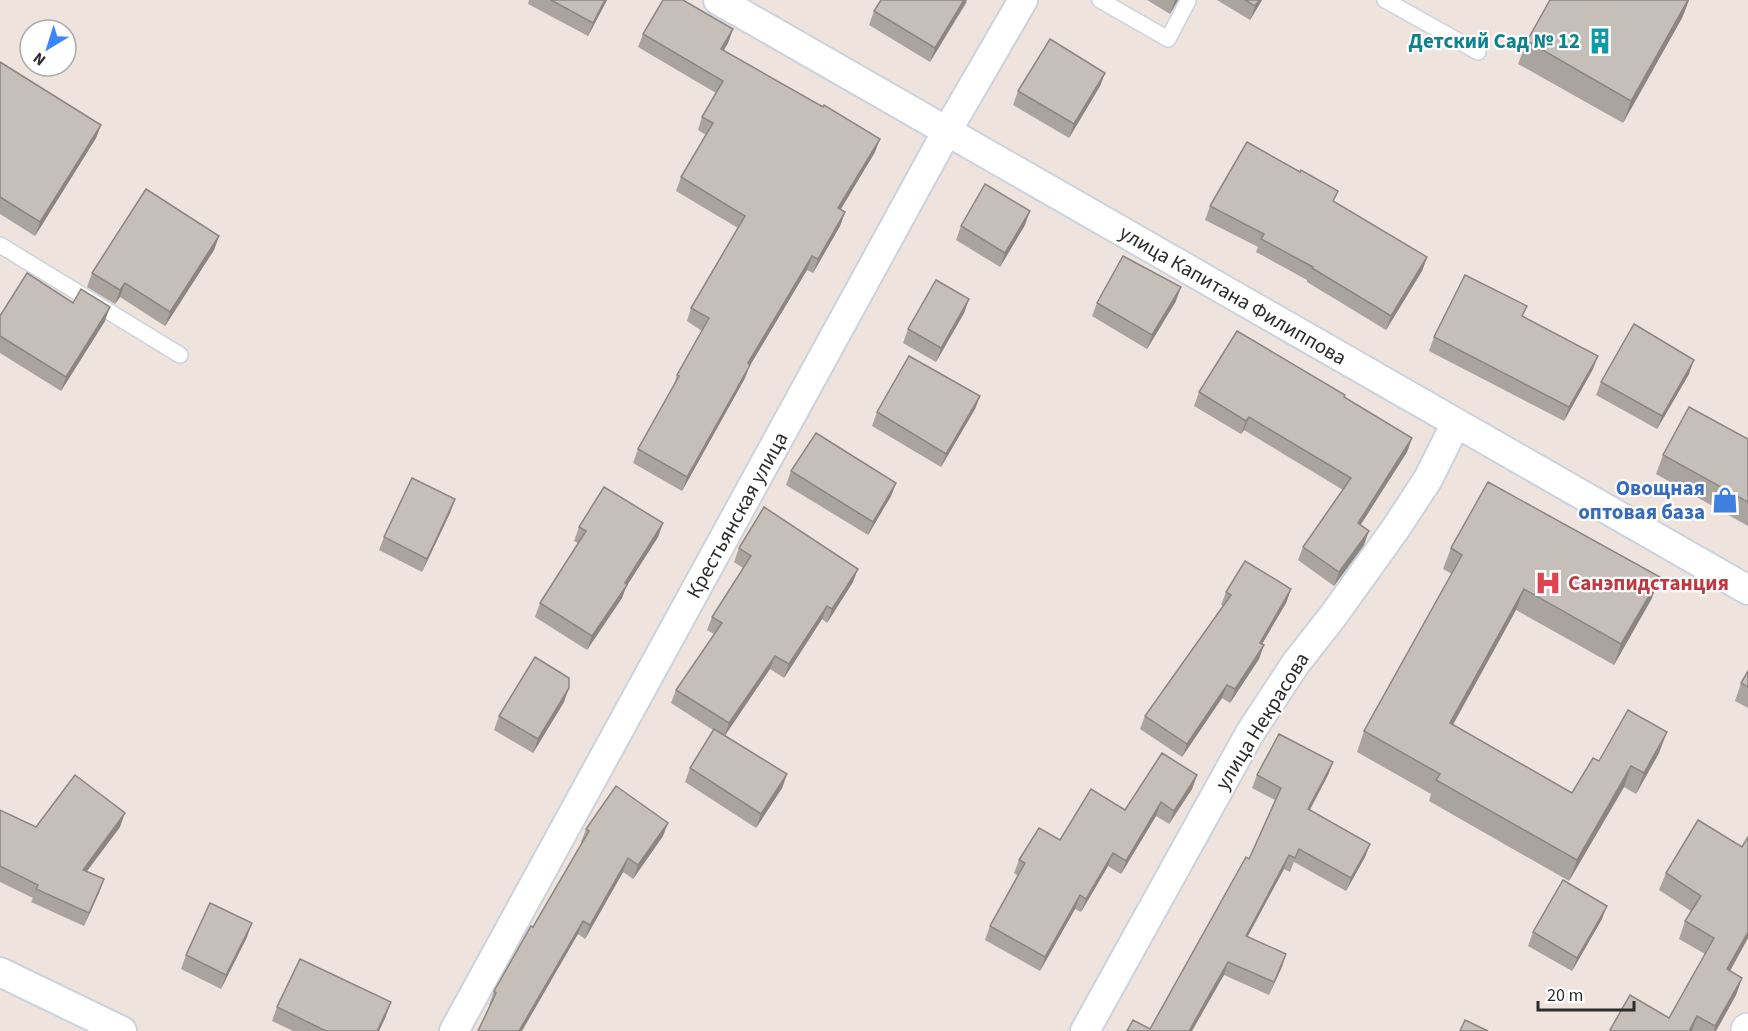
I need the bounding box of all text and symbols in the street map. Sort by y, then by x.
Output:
north arrow [18,18,78,78]
place label: Детский Сад № 12 [1409,26,1580,56]
building icon: Детский Сад № 12 [1585,26,1615,56]
text: N [28,47,50,71]
street label: улица Капитана Филиппова [1114,218,1352,372]
street label: Крестьянская улица [679,426,795,604]
place label: Овощная оптовая база [1578,473,1705,527]
shop icon: Овощная оптовая база [1710,485,1740,515]
hospital icon: Санэпидстанция [1533,568,1563,598]
place label: Санэпидстанция [1568,568,1729,598]
street label: улица Некрасова [1208,646,1316,796]
scale bar [1538,974,1634,1012]
text: 20 m [1547,983,1583,1008]

